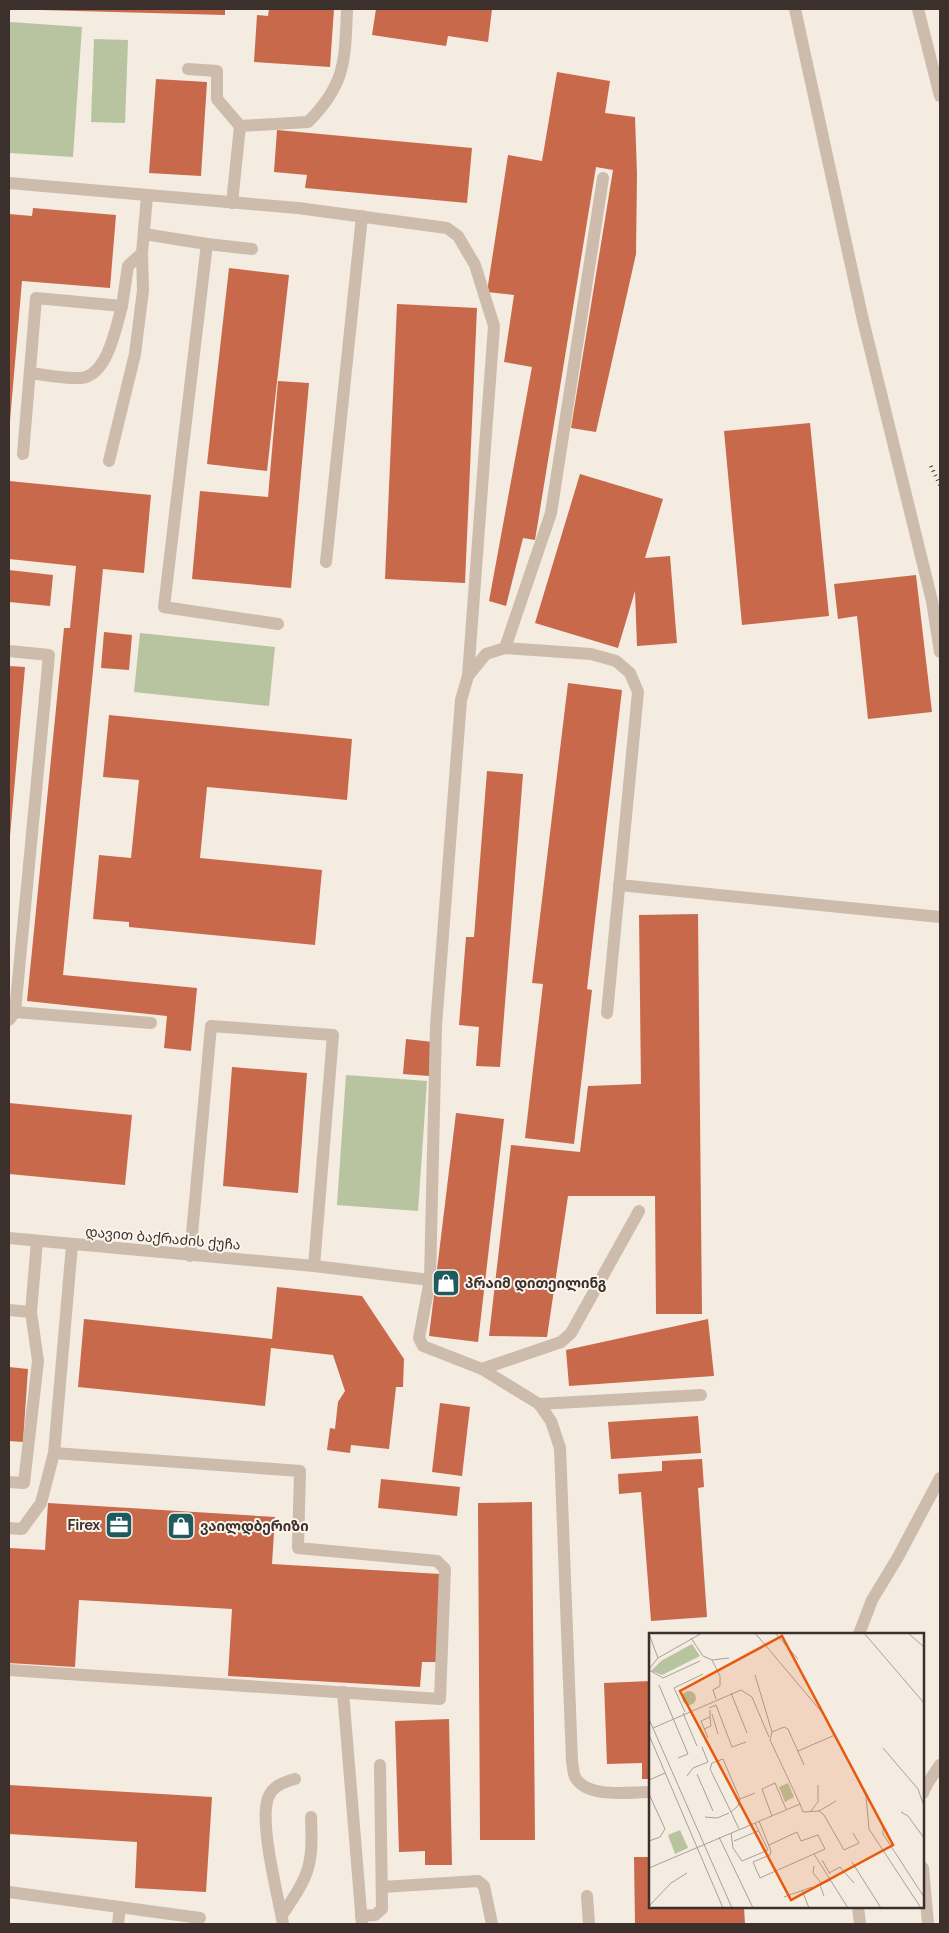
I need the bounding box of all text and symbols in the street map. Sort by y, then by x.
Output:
street label: დავით ბაქრაძის ქუჩა [85,1223,241,1254]
shop icon: პრაიმ დითეილინგ [431,1268,461,1298]
place label: პრაიმ დითეილინგ [465,1275,607,1292]
office icon: Firex [104,1510,134,1540]
shop icon: ვაილდბერიზი [166,1511,196,1541]
place label: Firex [68,1517,101,1533]
place label: ვაილდბერიზი [200,1518,309,1535]
inset map [649,1633,924,1908]

